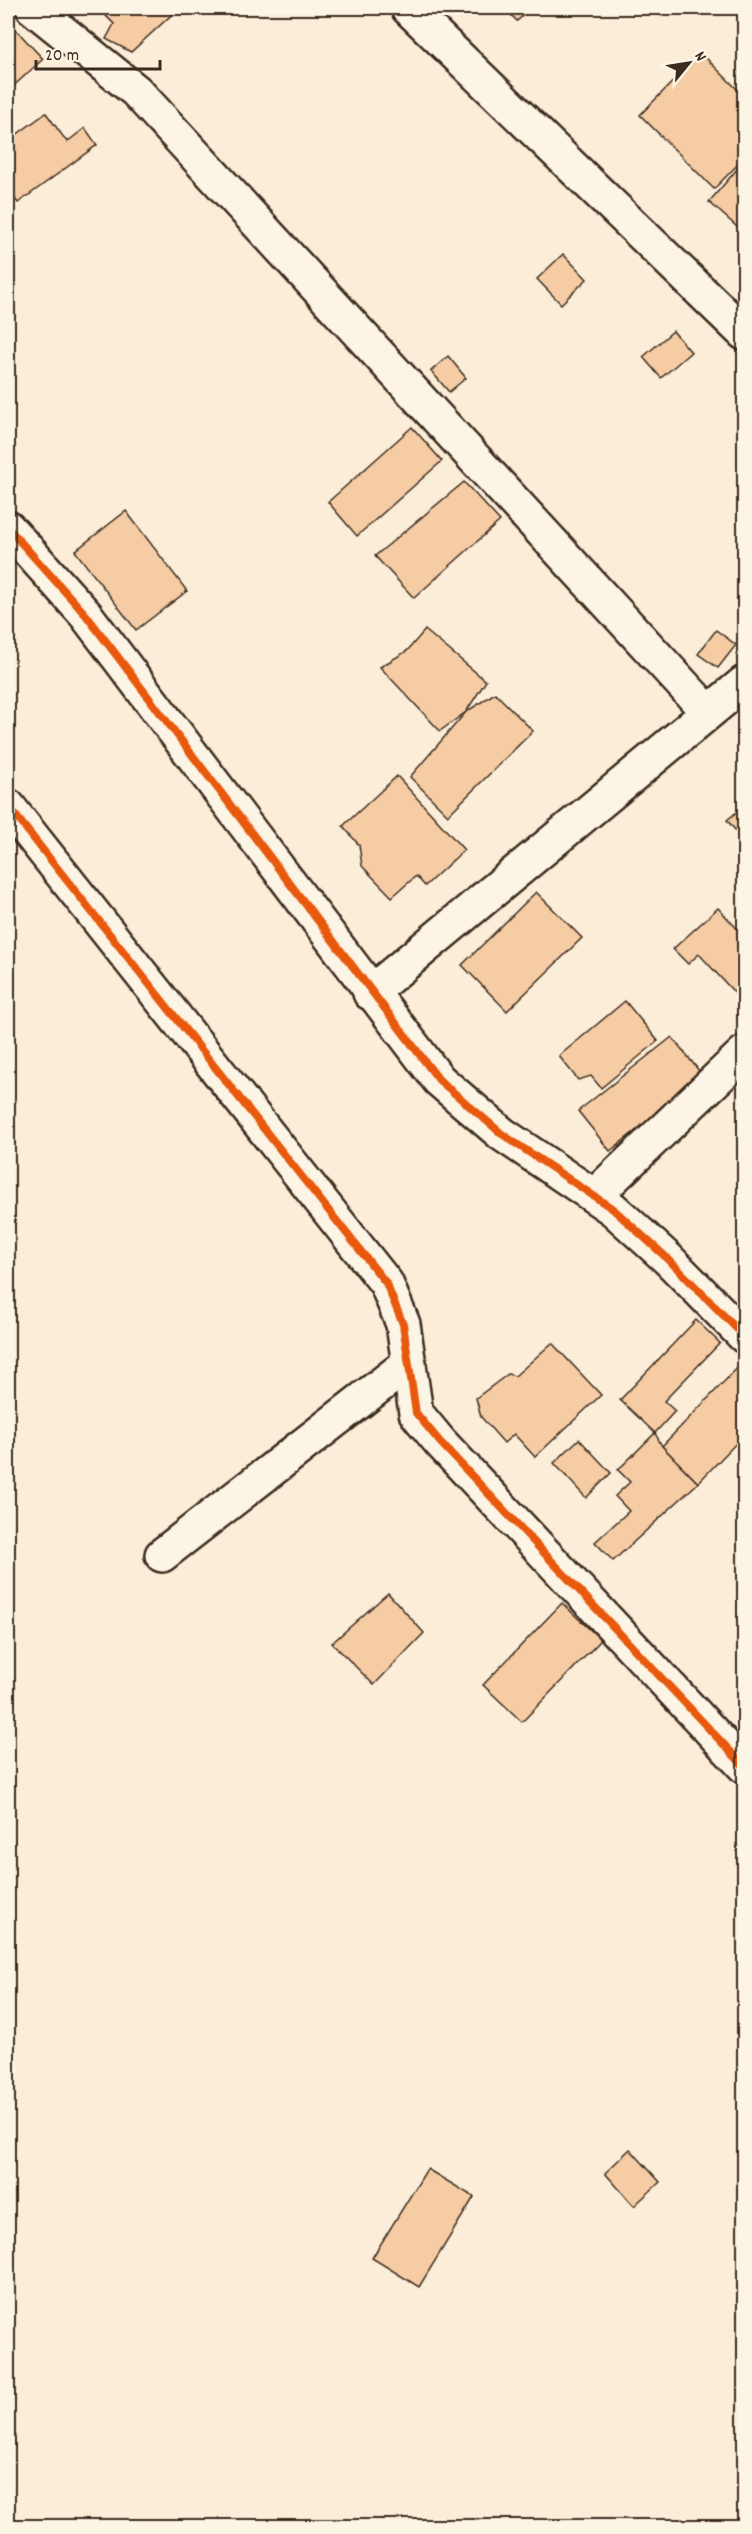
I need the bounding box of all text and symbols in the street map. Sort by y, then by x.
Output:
scale bar [36,33,160,71]
north arrow [659,33,719,93]
text: 20 m [45,44,79,69]
text: N [688,48,712,66]

